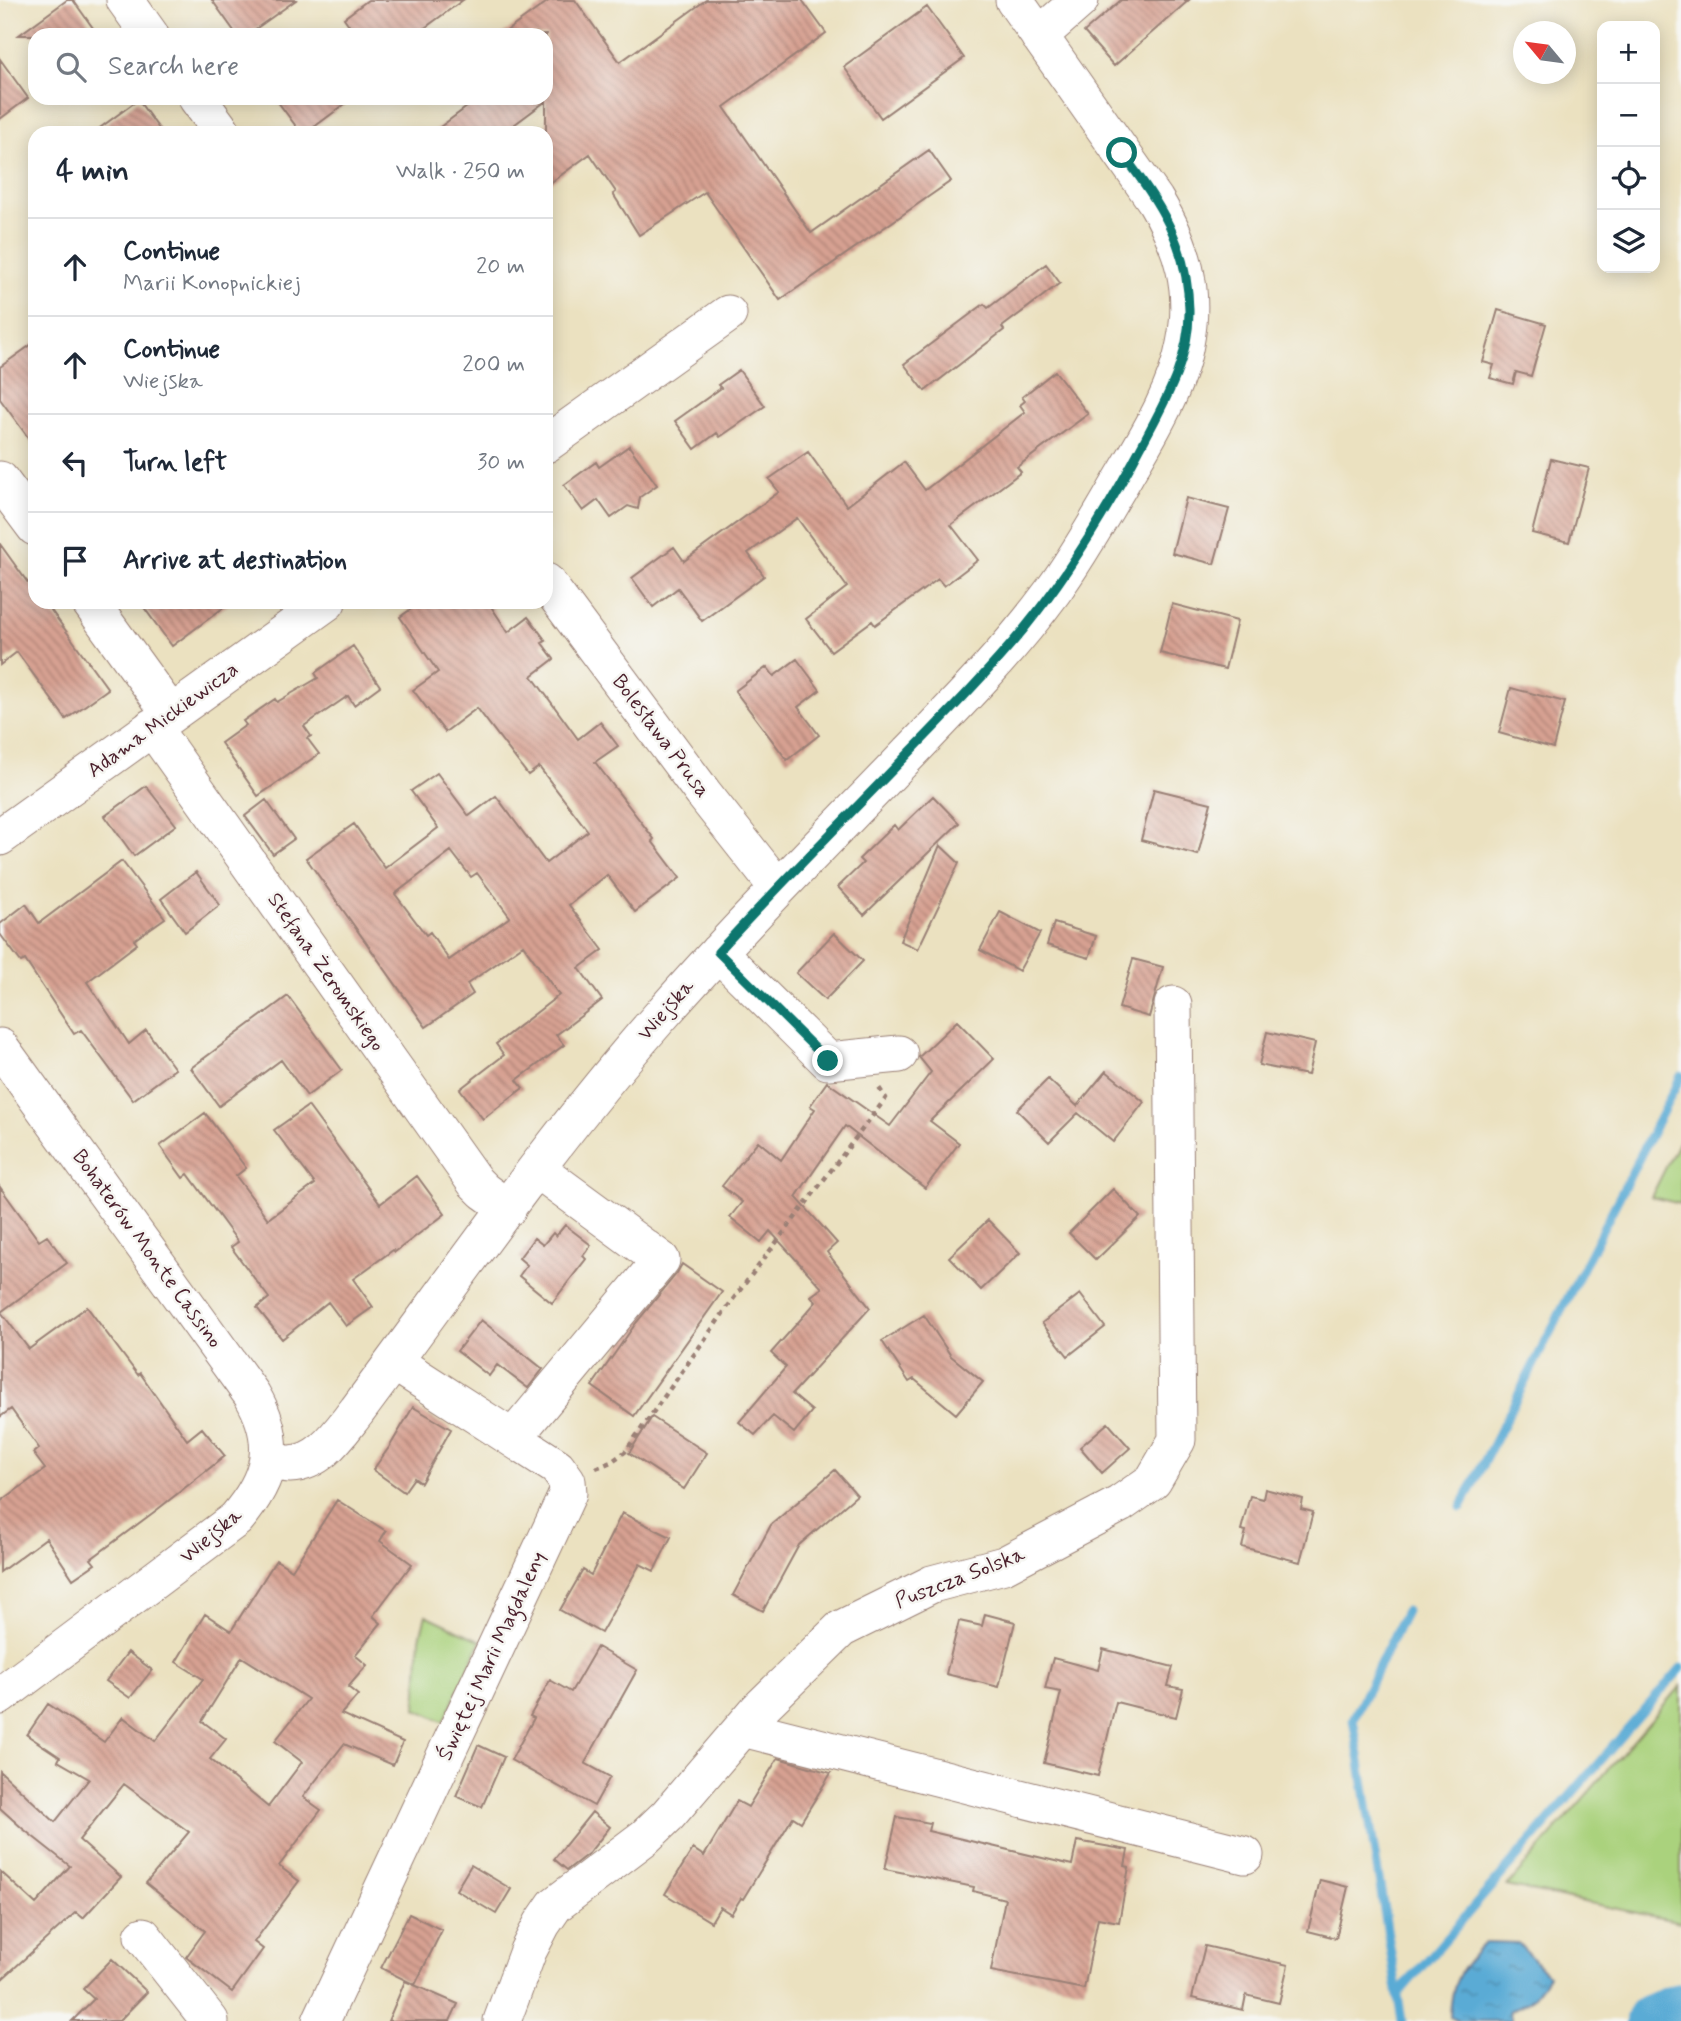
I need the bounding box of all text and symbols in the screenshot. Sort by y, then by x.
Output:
north arrow [1513,21,1576,84]
map controls [1597,21,1660,273]
button: + [1597,21,1660,84]
search box [28,28,553,105]
icon: search [52,48,90,86]
text: Search here [108,50,239,84]
button: − [1597,84,1660,147]
route start [1106,137,1137,168]
button: locate [1597,147,1660,210]
text: 4 min [56,152,129,191]
text: Walk · 250 m [396,157,525,187]
button: layers [1597,210,1660,273]
text: Continue [123,235,220,269]
icon: ahead [56,248,94,286]
text: 20 m [476,252,525,282]
text: Marii Konopnickiej [123,269,301,299]
text: Continue [123,333,220,367]
icon: ahead [56,346,94,384]
text: 200 m [462,350,525,380]
text: Wiejska [123,367,203,397]
icon: left [56,444,94,482]
text: Turn left [123,446,227,480]
text: 30 m [477,448,525,478]
icon: arrive [56,542,94,580]
text: Arrive at destination [123,544,347,578]
street label: Adama Mickiewicza [82,656,244,784]
street label: Bolesława Prusa [605,669,717,803]
street label: Stefana Żeromskiego [261,887,391,1057]
street label: Wiejska [631,973,701,1047]
route end [812,1045,843,1076]
street label: Bohaterów Monte Cassino [65,1144,229,1354]
street label: Wiejska [174,1502,248,1570]
street label: Puszcza Solska [891,1540,1029,1616]
street label: Świętej Marii Magdaleny [431,1547,555,1766]

